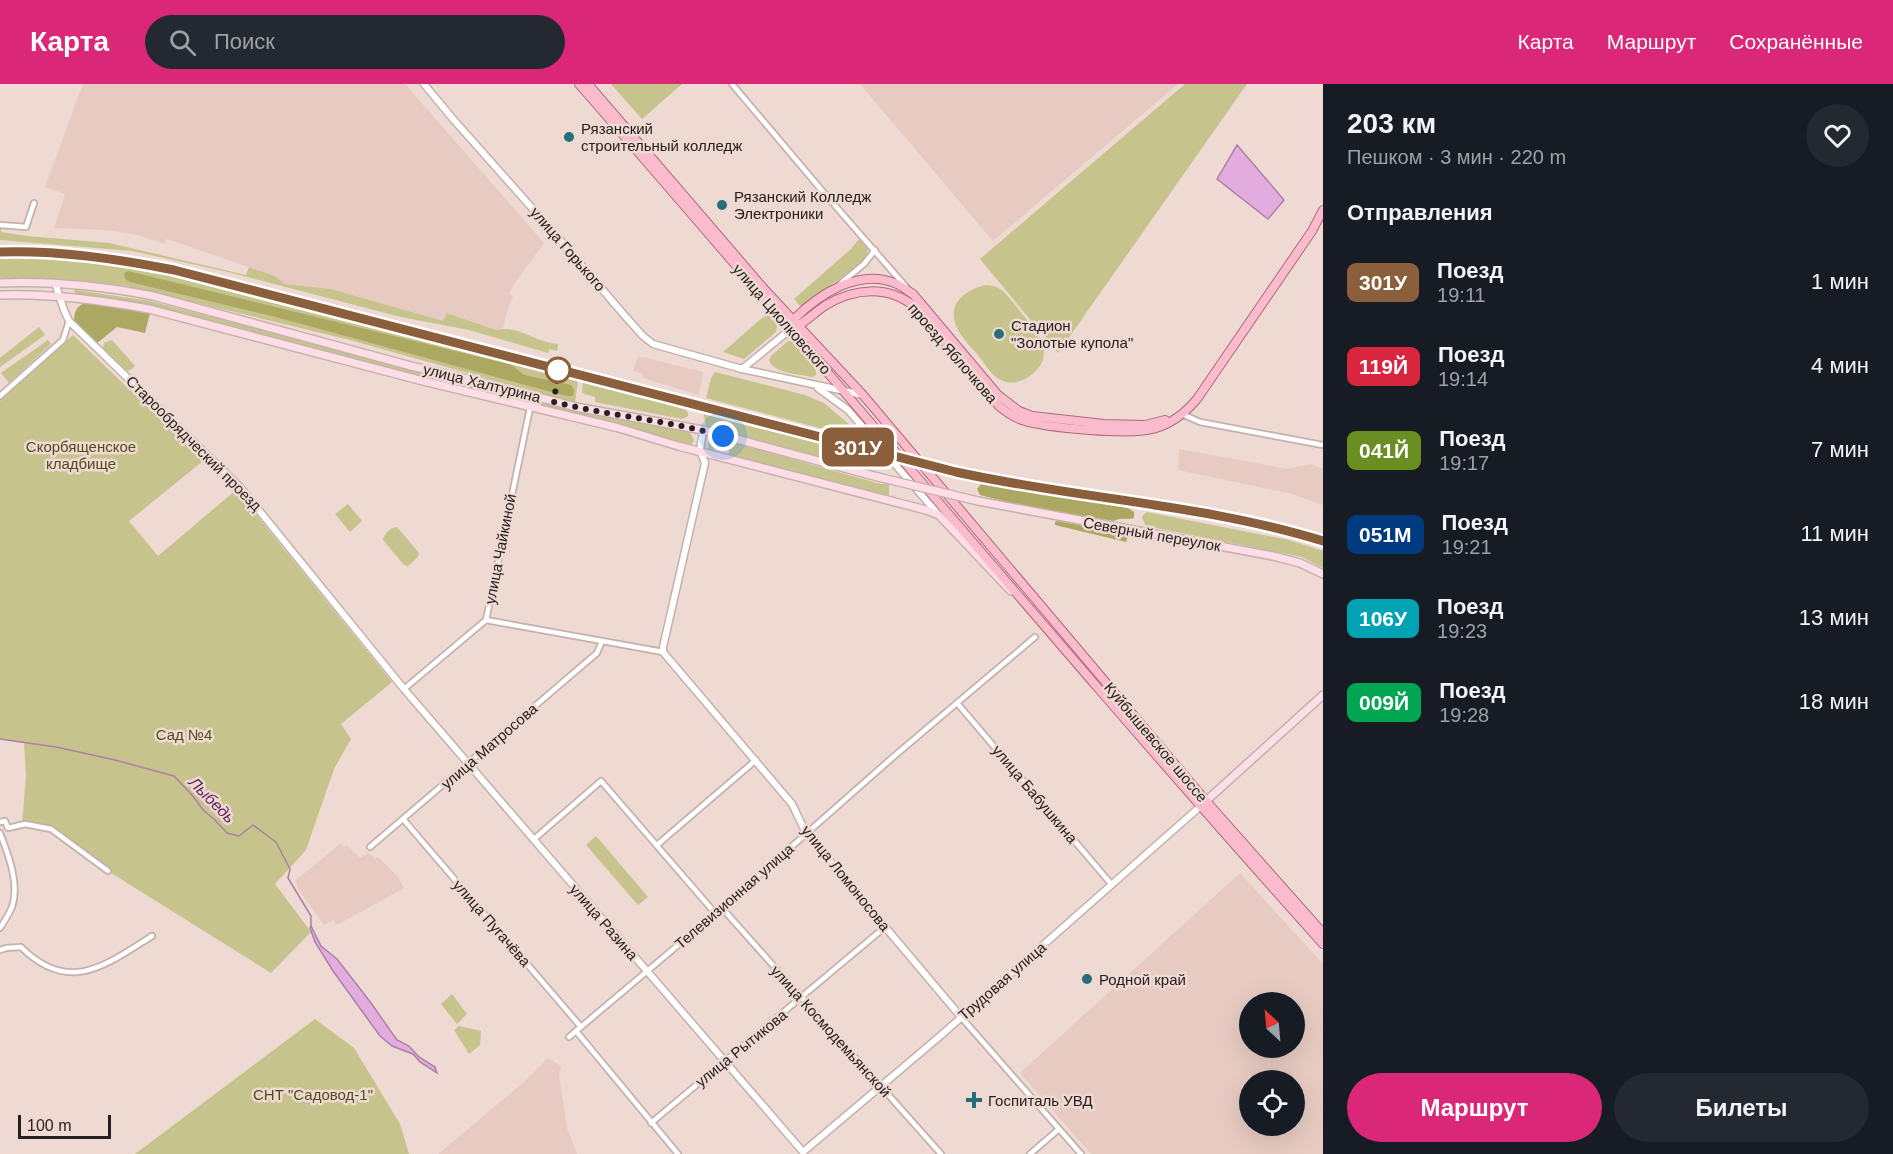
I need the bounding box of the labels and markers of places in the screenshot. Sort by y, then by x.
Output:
place label: Рязанский строительный колледж [581,120,742,154]
marker: Рязанский строительный колледж [562,130,576,144]
place label: Рязанский Колледж Электроники [734,188,871,222]
marker: Рязанский Колледж Электроники [715,198,729,212]
place label: Стадион "Золотые купола" [1011,317,1133,351]
marker: Стадион "Золотые купола" [992,327,1006,341]
unlabelled marker [545,357,571,383]
place label: Родной край [1099,971,1186,988]
marker: Родной край [1080,972,1094,986]
marker: Госпиталь УВД [965,1091,983,1109]
place label: Госпиталь УВД [988,1092,1093,1109]

